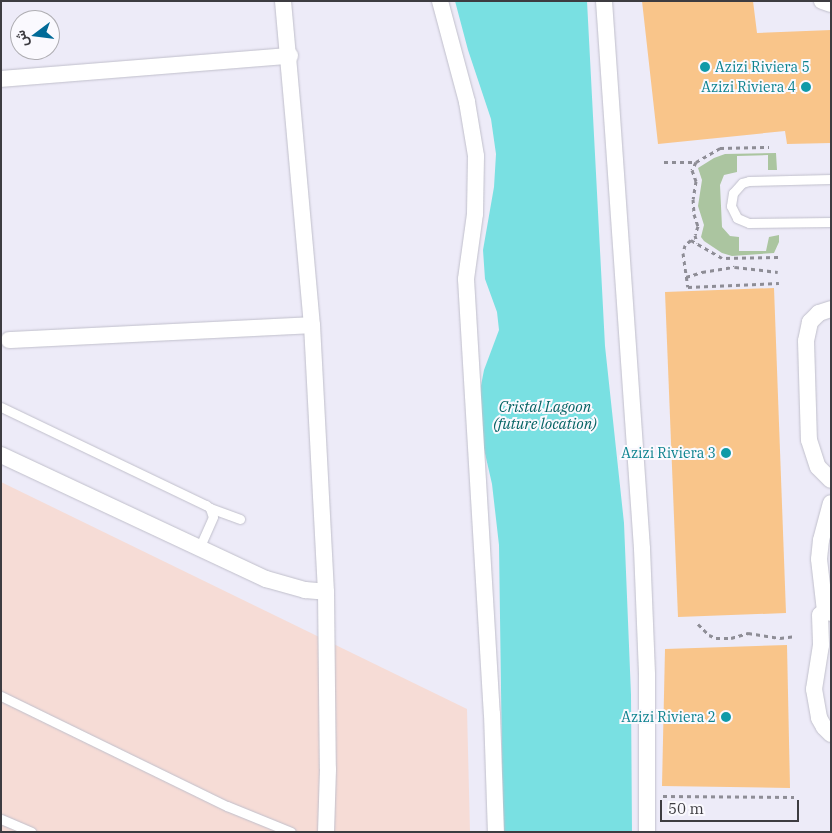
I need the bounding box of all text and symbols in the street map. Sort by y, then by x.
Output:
north arrow [10,10,60,60]
text: ش [11,28,32,49]
place label: Azizi Riviera 5 [715,59,810,75]
marker: Azizi Riviera 5 [699,61,711,73]
place label: Azizi Riviera 4 [701,79,796,95]
marker: Azizi Riviera 4 [800,81,812,93]
water label: Cristal Lagoon (future location) [493,397,597,432]
place label: Azizi Riviera 3 [621,445,716,461]
marker: Azizi Riviera 3 [720,447,732,459]
place label: Azizi Riviera 2 [621,709,716,725]
marker: Azizi Riviera 2 [720,711,732,723]
scale bar [662,790,801,822]
text: 50 m [668,799,704,818]

